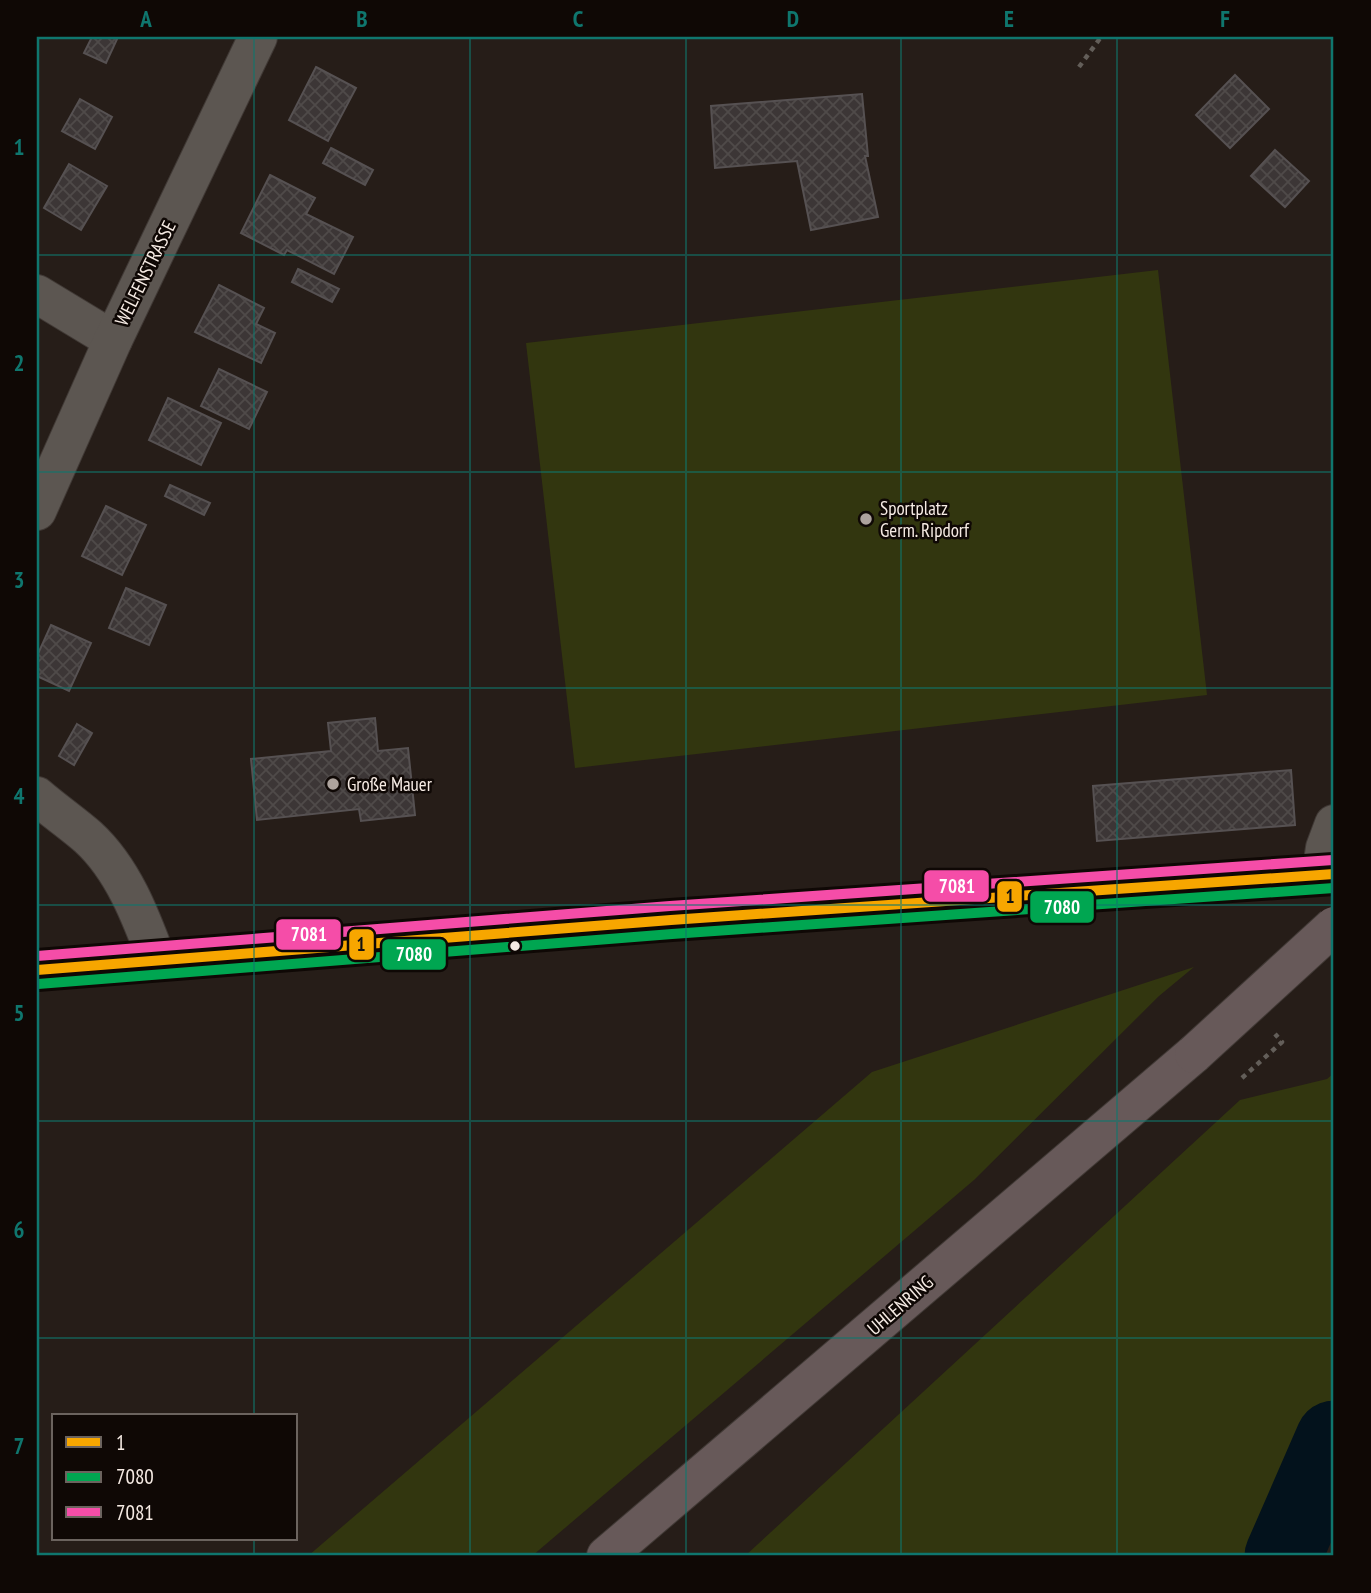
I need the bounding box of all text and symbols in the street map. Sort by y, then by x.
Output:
text: A [139,4,152,33]
text: B [356,4,368,33]
text: C [573,4,584,33]
text: D [787,4,799,33]
text: E [1004,4,1014,33]
text: F [1220,4,1230,33]
text: 1 [14,132,25,161]
street label: WELFENSTRASSE [109,217,181,329]
text: 2 [14,348,25,377]
place label: Sportplatz Germ. Ripdorf [880,496,970,542]
marker: Sportplatz Germ. Ripdorf [858,511,874,527]
text: 3 [14,565,25,594]
place label: Große Mauer [347,772,433,796]
marker: Große Mauer [325,776,341,792]
text: 4 [14,781,25,810]
line badge: 7081 [923,869,990,903]
text: 7081 [939,874,975,898]
line badge: 1 [996,880,1023,913]
text: 1 [1005,884,1015,908]
line badge: 7080 [1029,890,1095,924]
text: 7080 [1044,895,1080,919]
line badge: 7081 [275,918,342,951]
text: 7081 [291,922,327,946]
line badge: 1 [348,928,375,961]
text: 1 [356,932,366,956]
line badge: 7080 [381,938,447,971]
unlabelled marker [508,939,522,953]
text: 7080 [396,942,432,966]
text: 5 [14,998,25,1027]
text: 6 [14,1215,25,1244]
street label: UHLENRING [862,1270,938,1340]
legend [52,1414,298,1540]
text: 1 [116,1429,125,1456]
text: 7 [14,1431,25,1460]
text: 7080 [116,1463,154,1490]
text: 7081 [116,1499,154,1526]

